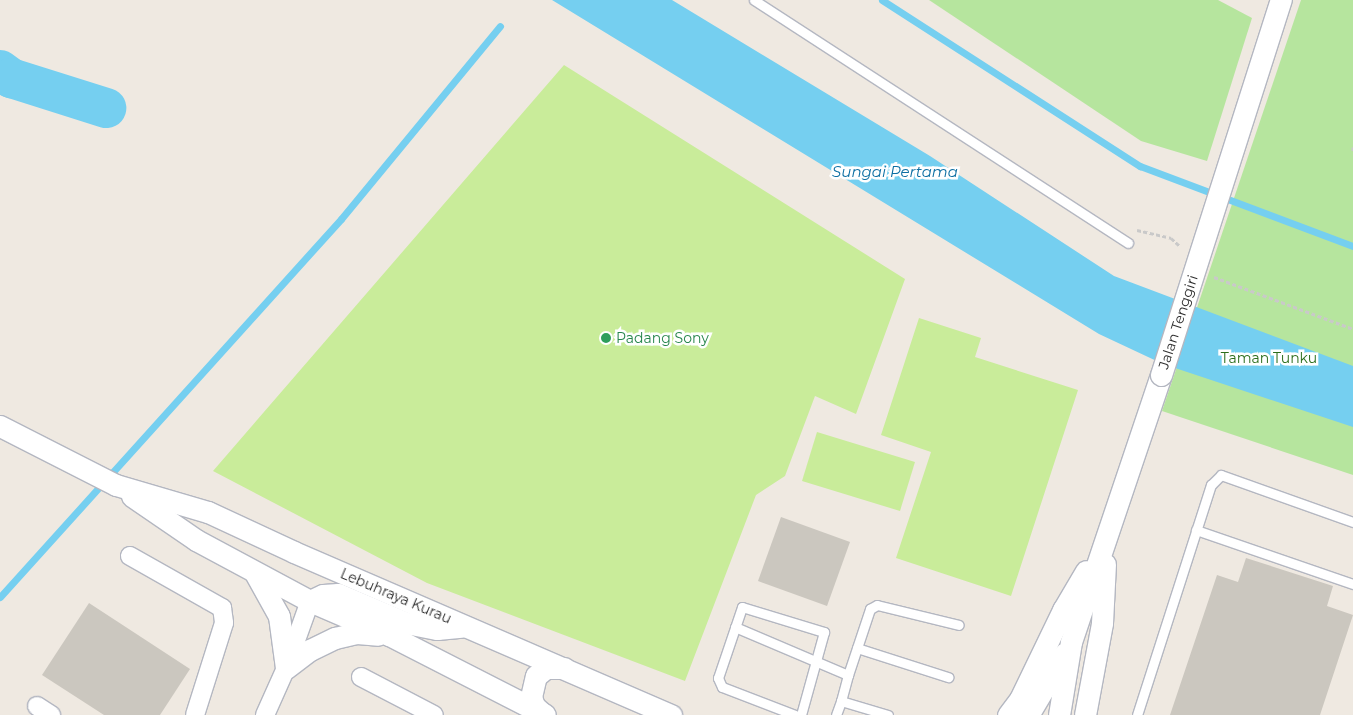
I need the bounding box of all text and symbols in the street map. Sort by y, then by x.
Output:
water label: Sungai Pertama [832,163,958,181]
street label: Jalan Tenggiri [1155,273,1201,371]
place label: Padang Sony [616,330,709,346]
marker: Padang Sony [600,332,612,344]
park label: Taman Tunku [1221,350,1317,366]
street label: Lebuhraya Kurau [338,565,454,627]

